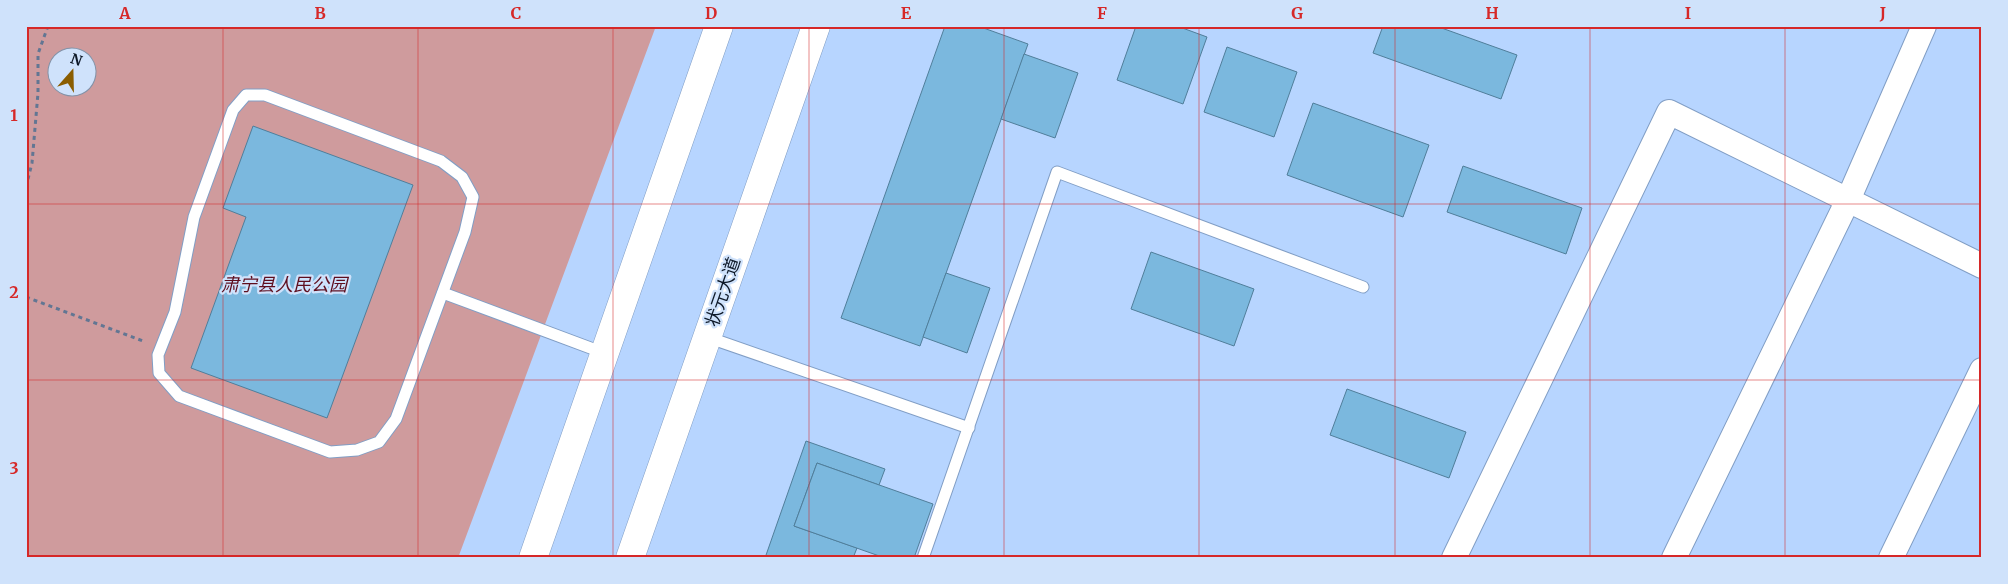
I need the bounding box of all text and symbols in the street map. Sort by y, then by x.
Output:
text: A [118,3,131,23]
text: B [314,3,326,23]
text: C [511,3,521,23]
text: D [705,3,717,23]
text: E [901,3,912,23]
text: F [1097,3,1107,23]
text: G [1291,3,1303,23]
text: H [1485,3,1499,23]
text: I [1685,3,1691,23]
text: J [1879,3,1886,23]
north arrow [48,48,98,98]
text: N [68,49,85,70]
text: 1 [10,105,18,125]
street label: 状元大道 [700,254,745,330]
park label: 肃宁县人民公园 [221,273,350,296]
text: 2 [9,282,19,302]
text: 3 [9,458,19,478]

